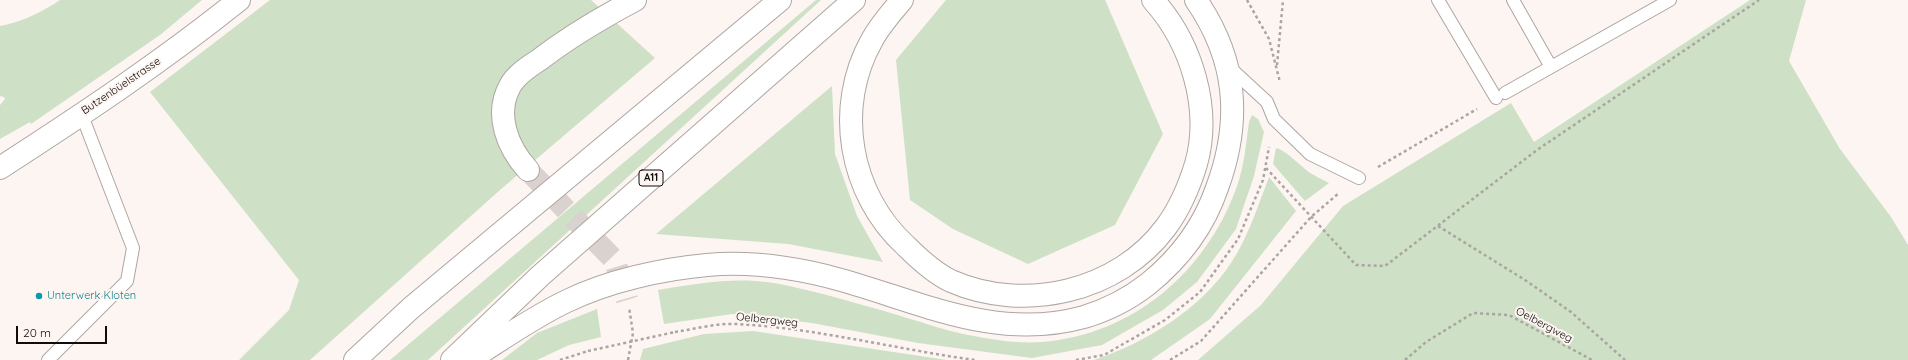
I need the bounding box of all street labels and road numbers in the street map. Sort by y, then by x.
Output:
street label: Butzenbüelstrasse [79,55,163,117]
road number: A11 [639,170,663,186]
street label: Oelbergweg [1513,305,1575,345]
street label: Oelbergweg [735,310,799,330]

